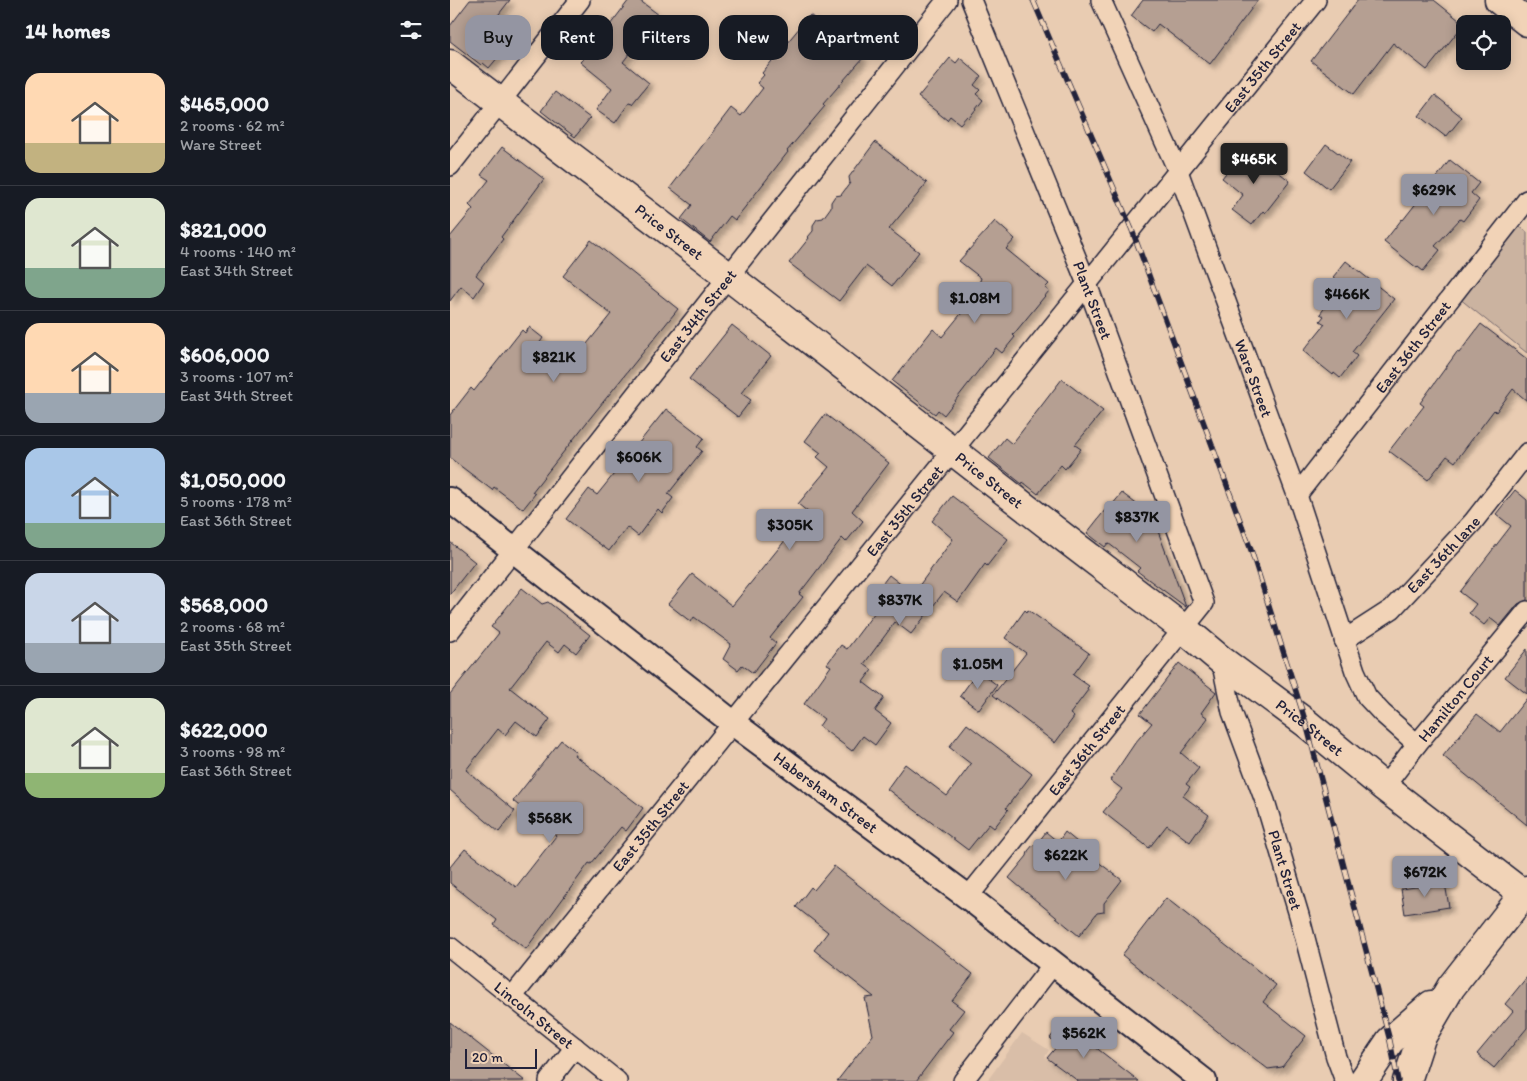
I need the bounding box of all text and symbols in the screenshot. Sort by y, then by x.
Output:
chip: Buy [465,15,531,60]
chip: Rent [541,15,613,60]
chip: Filters [623,15,709,60]
chip: New [719,15,788,60]
chip: Apartment [798,15,918,60]
map controls [1456,15,1511,70]
button: locate [1456,15,1511,70]
icon: filters [397,16,425,44]
text: 14 homes [25,18,110,43]
street label: East 35th Street [1220,18,1305,117]
text: $465,000 [180,91,269,116]
icon: home [65,93,125,153]
text: 2 rooms · 62 m² [180,116,285,135]
text: Ware Street [180,135,262,154]
pin: $465K [1219,142,1289,185]
text: $465K [1232,149,1276,168]
pin: $629K [1399,174,1469,216]
text: $629K [1412,180,1456,199]
street label: Price Street [631,200,707,264]
text: $821,000 [180,217,267,242]
icon: home [65,218,125,278]
text: 4 rooms · 140 m² [180,242,296,261]
street label: Plant Street [1069,258,1116,342]
text: East 34th Street [180,261,293,280]
street label: East 34th Street [656,266,740,366]
pin: $466K [1312,278,1382,320]
pin: $1.08M [934,282,1016,324]
text: $466K [1325,284,1369,303]
text: $1.08M [950,288,1000,307]
street label: East 36th Street [1371,297,1455,397]
street label: Ware Street [1231,336,1277,420]
pin: $821K [519,340,589,383]
text: $606,000 [180,342,270,367]
icon: home [65,343,125,403]
text: $821K [533,347,575,366]
text: 3 rooms · 107 m² [180,367,293,386]
text: East 34th Street [180,386,293,405]
pin: $606K [604,440,674,483]
text: $606K [616,447,662,466]
street label: Price Street [951,448,1027,512]
street label: East 35th Street [862,461,947,560]
text: $1,050,000 [180,467,286,492]
icon: home [65,468,125,528]
text: 5 rooms · 178 m² [180,492,292,511]
pin: $837K [1102,500,1172,543]
text: $837K [1115,507,1159,526]
pin: $305K [755,508,825,551]
text: East 36th Street [180,511,292,530]
street label: East 36th lane [1403,512,1484,597]
text: $305K [767,515,813,534]
pin: $837K [865,584,935,626]
text: $837K [878,590,922,609]
text: $568,000 [180,592,268,617]
icon: home [65,593,125,653]
text: 2 rooms · 68 m² [180,617,285,636]
text: East 35th Street [180,636,292,655]
pin: $1.05M [937,648,1019,690]
street label: Hamilton Court [1414,651,1497,746]
text: $1.05M [953,654,1003,673]
street label: Price Street [1272,695,1347,760]
street label: East 36th Street [1044,700,1129,800]
text: $622,000 [180,717,268,742]
icon: home [65,718,125,778]
text: 3 rooms · 98 m² [180,742,285,761]
street label: Habersham Street [770,748,881,837]
text: East 36th Street [180,761,292,780]
street label: East 35th Street [608,777,693,876]
pin: $568K [515,802,585,844]
text: $568K [528,808,572,827]
street label: Plant Street [1264,828,1306,912]
pin: $622K [1031,838,1101,881]
text: $622K [1044,845,1088,864]
pin: $672K [1390,856,1460,898]
text: $672K [1403,862,1447,881]
street label: Lincoln Street [490,977,577,1053]
pin: $562K [1049,1016,1119,1059]
text: $562K [1062,1023,1106,1042]
scale bar [465,1046,538,1069]
text: 20 m [472,1049,503,1066]

